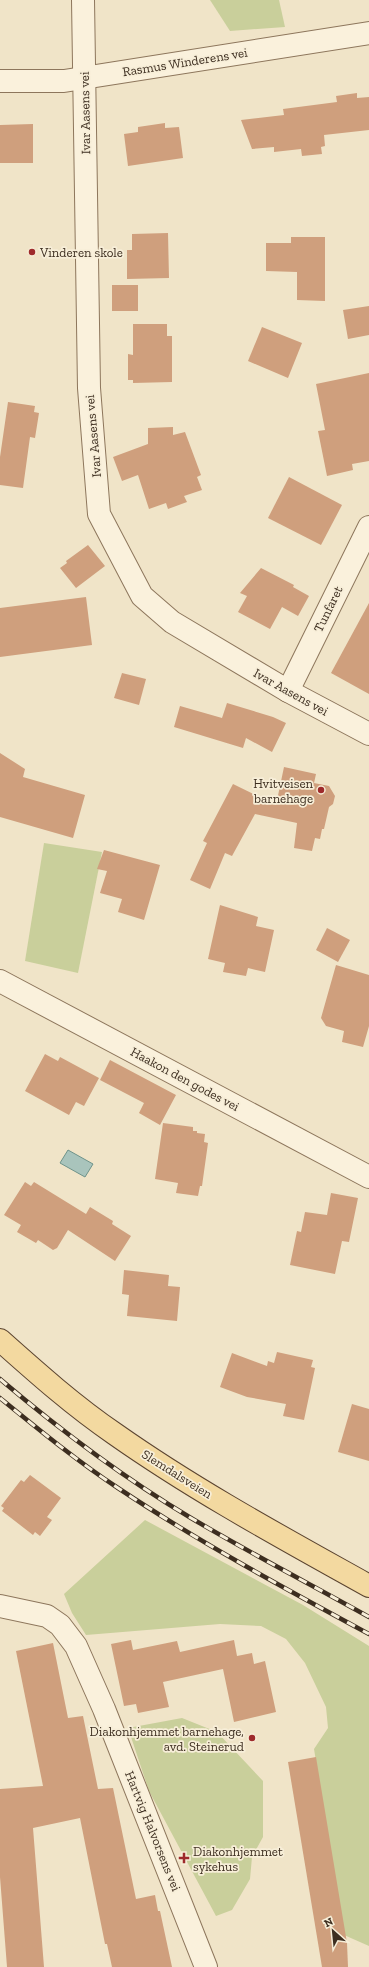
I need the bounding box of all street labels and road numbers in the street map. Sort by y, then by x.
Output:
street label: Rasmus Winderens vei [121,45,249,79]
street label: Ivar Aasens vei [77,71,93,155]
street label: Ivar Aasens vei [82,394,104,478]
street label: Tunfaret [310,583,346,635]
street label: Ivar Aasens vei [251,665,331,719]
street label: Haakon den godes vei [128,1044,242,1114]
street label: Slemdalsveien [139,1446,215,1502]
street label: Hartvig Halvorsens vei [122,1769,184,1894]

